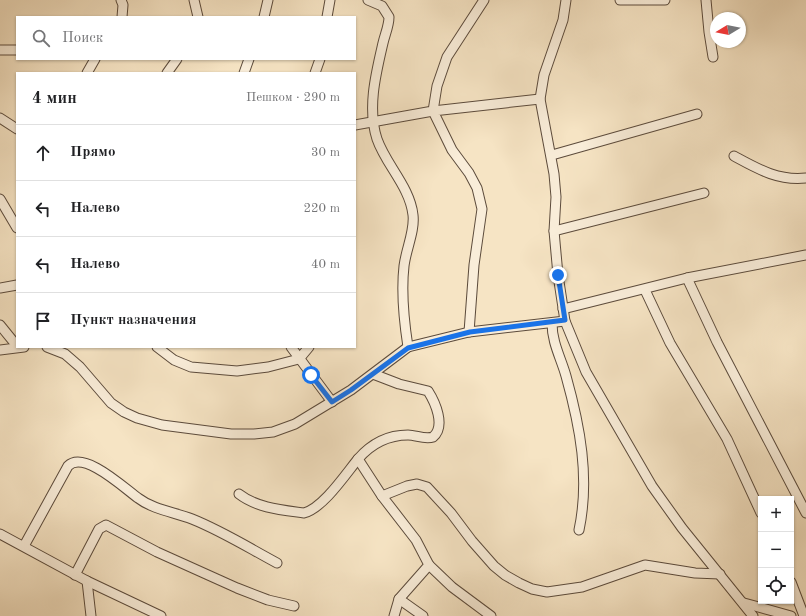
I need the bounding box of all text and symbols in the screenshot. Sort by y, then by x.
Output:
north arrow [710,12,746,48]
search box [16,16,356,60]
icon: search [30,27,52,49]
text: Поиск [62,31,103,46]
text: 4 мин [32,90,77,107]
text: Пешком · 290 m [246,91,340,104]
icon: ahead [32,142,54,164]
text: Прямо [70,145,116,160]
text: 30 m [311,146,340,159]
icon: left [32,198,54,220]
text: Налево [70,201,120,216]
text: 220 m [303,202,340,215]
icon: left [32,254,54,276]
text: Налево [70,257,120,272]
text: 40 m [311,258,340,271]
route end [549,266,567,284]
icon: arrive [32,310,54,332]
text: Пункт назначения [70,313,197,328]
route start [302,366,320,384]
map controls [758,496,794,604]
button: + [758,496,794,532]
button: − [758,532,794,568]
button: locate [758,568,794,604]

